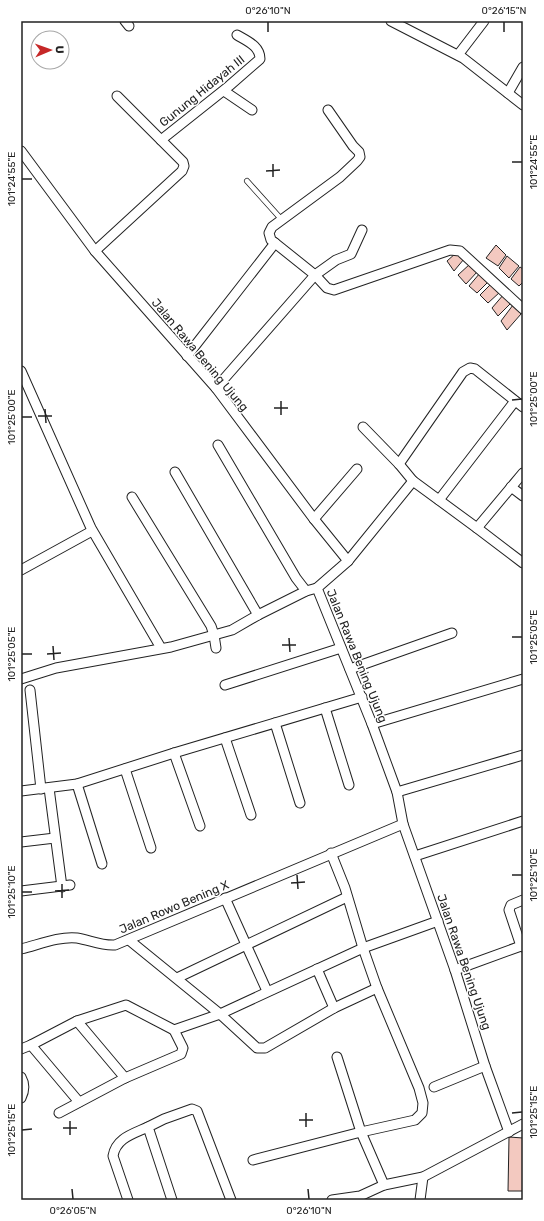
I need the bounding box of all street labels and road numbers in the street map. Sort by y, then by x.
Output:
street label: Gunung Hidayah III [157,52,247,130]
street label: Jalan Rawa Bening Ujung [149,296,251,414]
street label: Jalan Rawa Bening Ujung [324,587,390,725]
street label: Jalan Rowo Bening X [117,877,231,936]
street label: Jalan Rawa Bening Ujung [434,892,494,1032]

